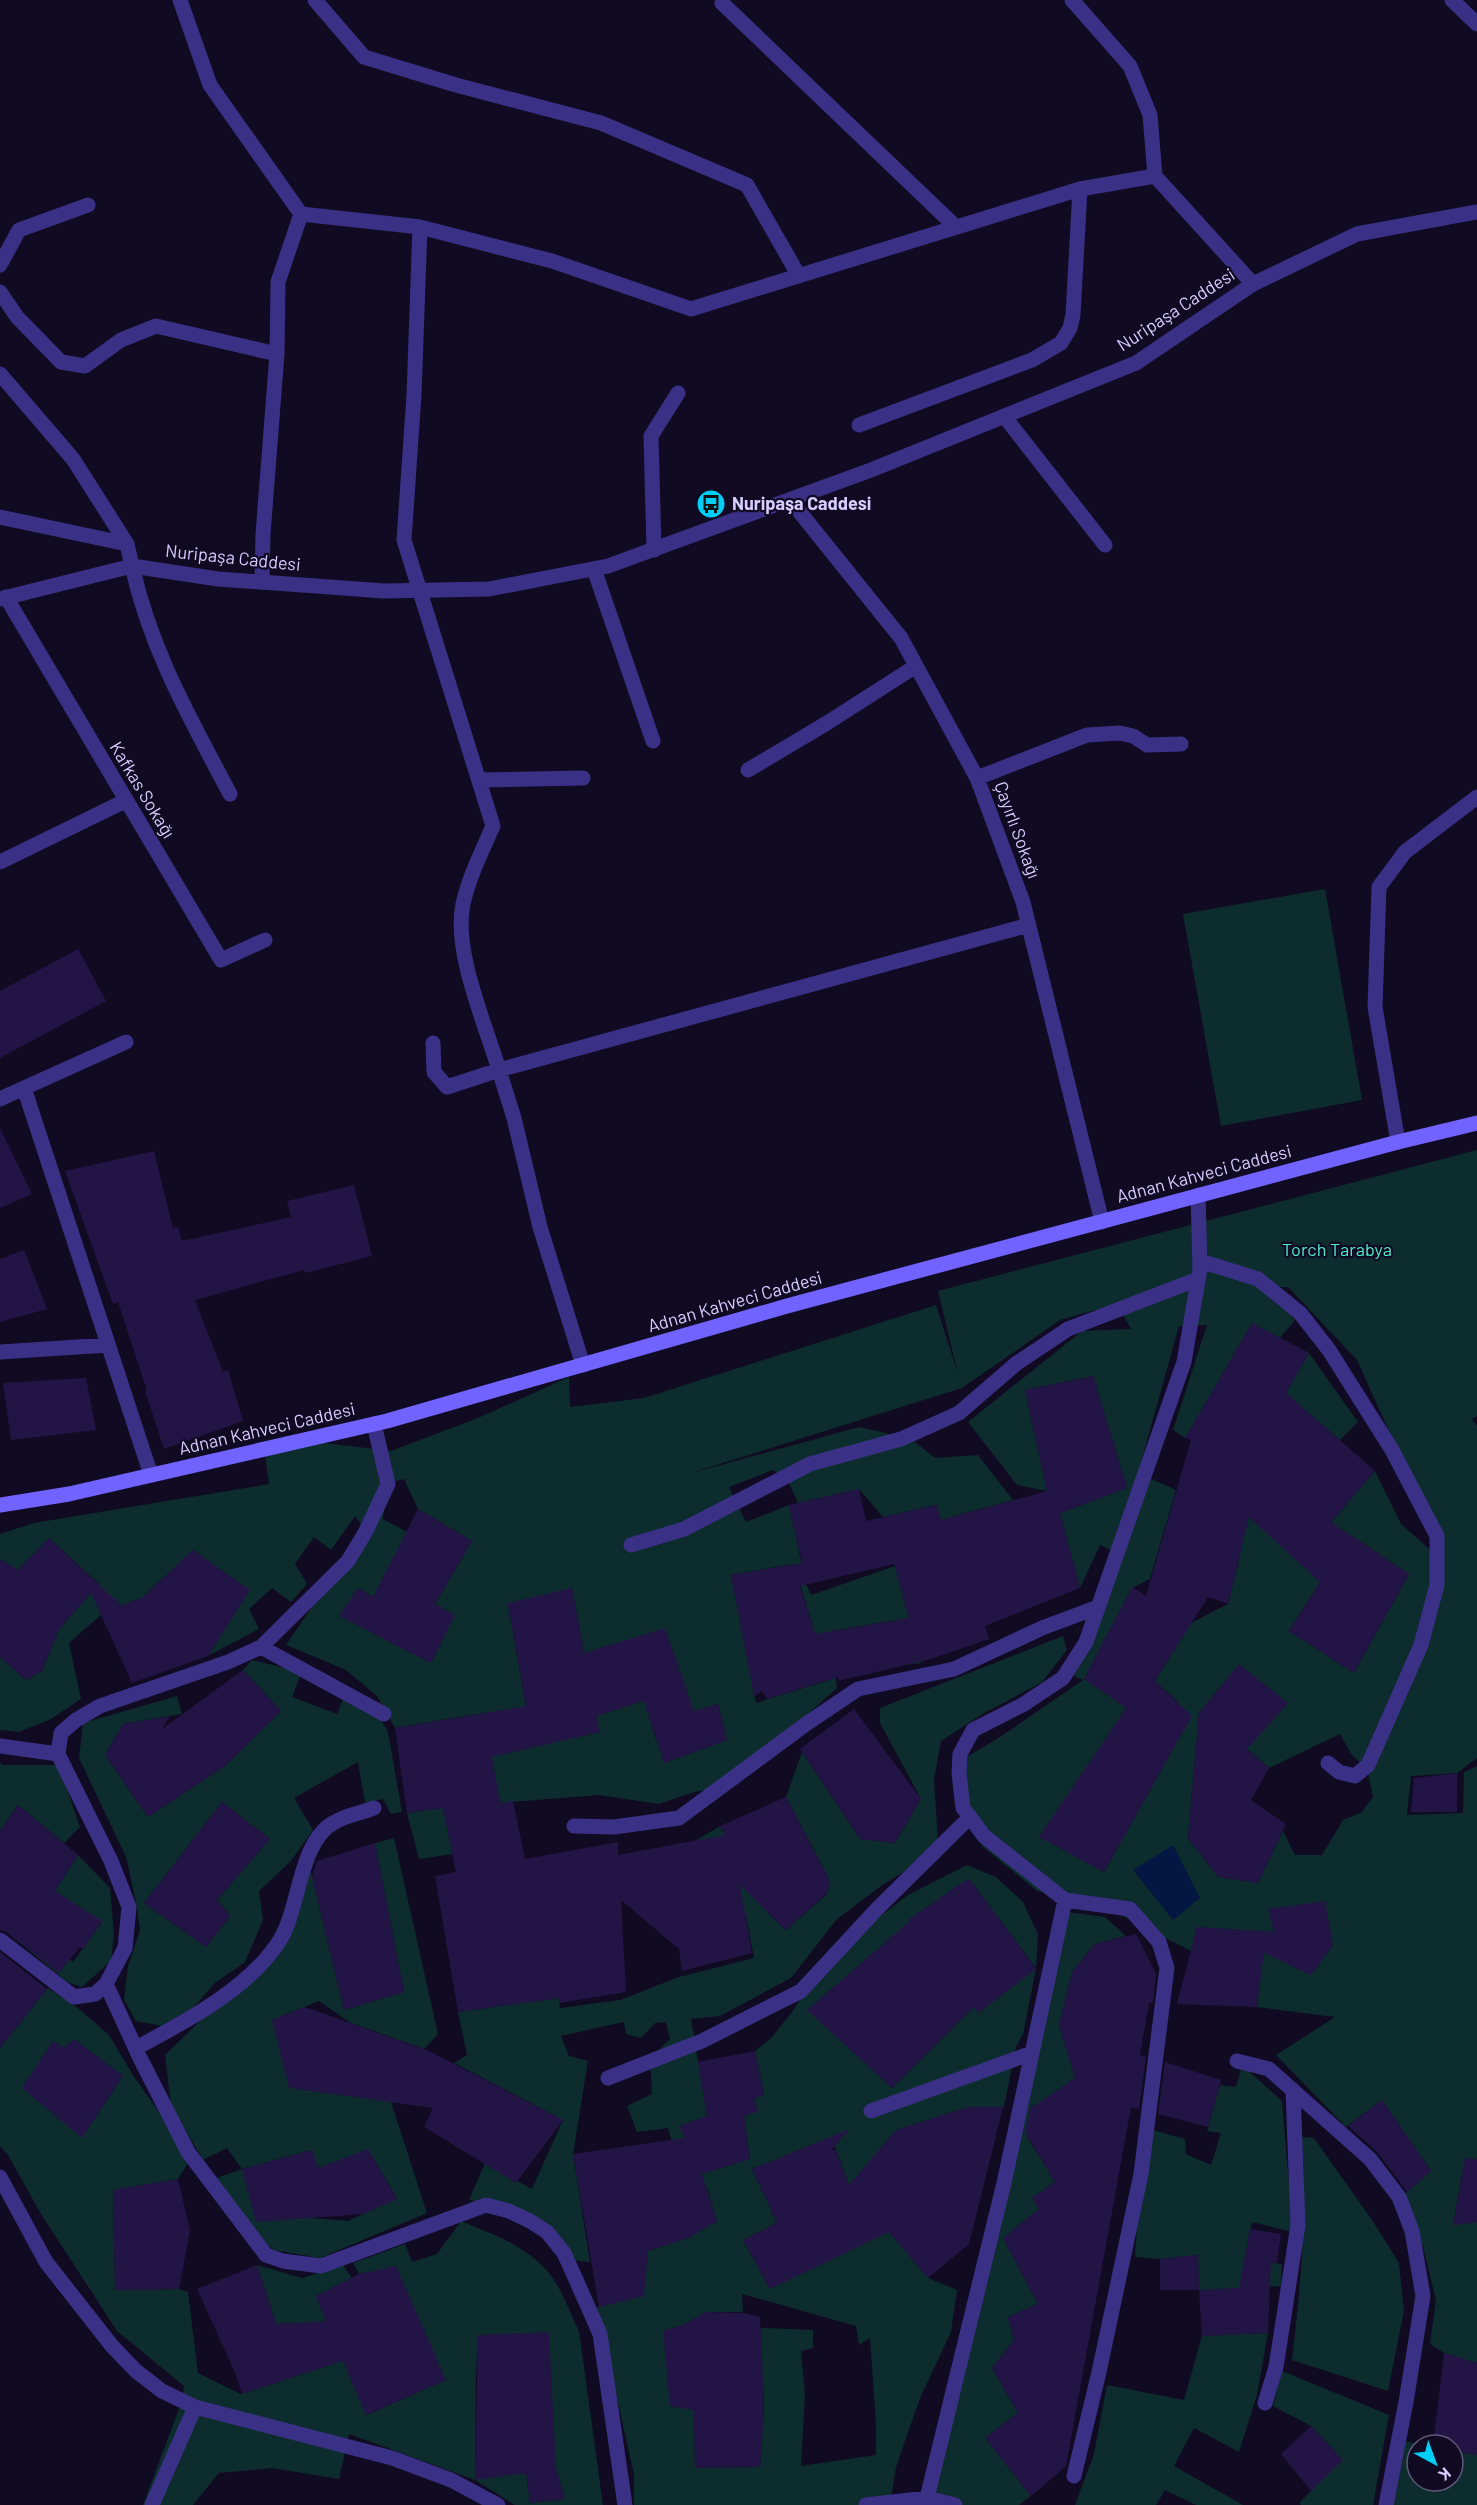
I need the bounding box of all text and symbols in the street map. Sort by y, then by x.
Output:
street label: Nuripaşa Caddesi [1112,263,1238,355]
bus stop icon: Nuripaşa Caddesi [695,488,727,520]
place label: Nuripaşa Caddesi [732,492,871,514]
street label: Nuripaşa Caddesi [164,539,302,575]
street label: Kafkas Sokağı [105,737,180,842]
street label: Çayırlı Sokağı [990,778,1046,881]
street label: Adnan Kahveci Caddesi [1114,1139,1294,1207]
park label: Torch Tarabya [1282,1238,1392,1260]
street label: Adnan Kahveci Caddesi [645,1266,824,1336]
street label: Adnan Kahveci Caddesi [177,1397,357,1459]
north arrow [1405,2433,1465,2493]
text: K [1435,2464,1455,2485]

